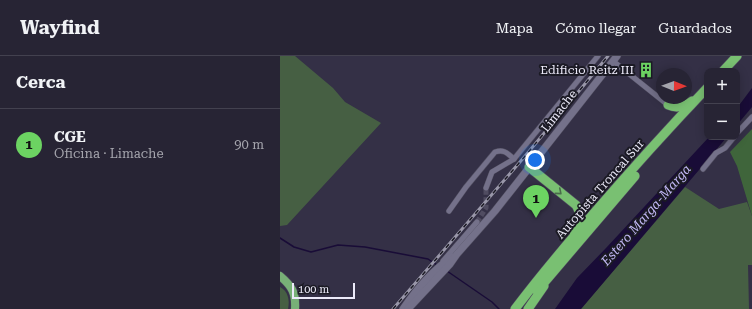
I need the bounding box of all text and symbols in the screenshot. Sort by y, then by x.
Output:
text: Wayfind [20,16,100,39]
text: Mapa [496,20,533,36]
text: Cómo llegar [555,20,636,36]
text: Guardados [658,20,732,36]
building icon: Edificio Reitz III [637,61,655,79]
place label: Edificio Reitz III [540,63,634,77]
north arrow [656,68,692,104]
map controls [704,68,740,140]
button: + [704,68,740,104]
text: Cerca [16,72,66,92]
street label: Limache [538,87,580,135]
button: − [704,104,740,140]
text: CGE [54,128,86,146]
text: 1 [25,137,33,152]
text: 90 m [234,137,264,152]
street label: Autopista Troncal Sur [553,137,647,241]
text: Oficina · Limache [54,146,164,161]
your location [525,150,545,170]
water label: Estero Marga-Marga [597,161,694,269]
pin: 1 [523,185,549,218]
one-way arrow [555,187,562,194]
scale bar [292,281,355,300]
text: 100 m [298,283,329,296]

